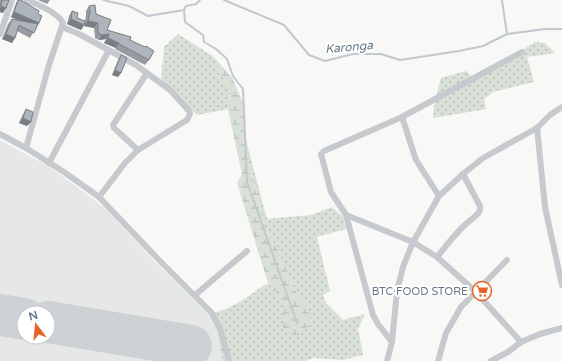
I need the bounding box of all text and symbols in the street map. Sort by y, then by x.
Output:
water label: Karonga [324,38,374,56]
supermarket icon: BTC FOOD STORE [471,280,493,302]
place label: BTC FOOD STORE [372,285,468,298]
north arrow [16,305,56,345]
text: N [27,308,39,323]

